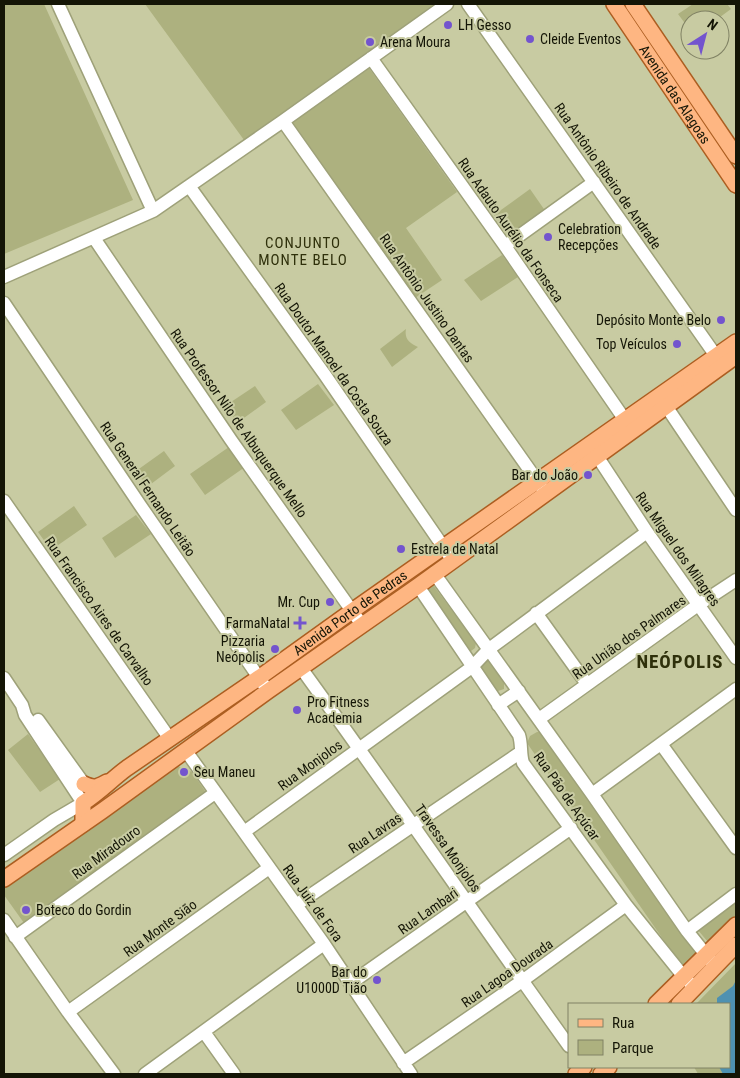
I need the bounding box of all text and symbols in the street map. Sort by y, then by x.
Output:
north arrow [680,10,730,60]
text: N [704,15,721,33]
place label: LH Gesso [458,17,511,33]
marker: LH Gesso [442,19,454,31]
place label: Cleide Eventos [540,31,621,47]
marker: Cleide Eventos [524,33,536,45]
place label: Arena Moura [380,34,451,50]
marker: Arena Moura [364,36,376,48]
street label: Avenida das Alagoas [636,42,714,147]
street label: Rua Antônio Ribeiro de Andrade [551,100,665,252]
street label: Rua Adauto Aurélio da Fonseca [455,155,567,305]
place label: Celebration Recepções [558,221,621,253]
street label: Rua Antônio Justino Dantas [376,231,478,365]
marker: Celebration Recepções [542,231,554,243]
district label: CONJUNTO MONTE BELO [258,234,348,269]
street label: Rua Doutor Manoel da Costa Souza [272,280,396,448]
place label: Depósito Monte Belo [596,312,711,328]
marker: Depósito Monte Belo [715,314,727,326]
street label: Rua Professor Nilo de Albuquerque Mello [167,326,311,520]
place label: Top Veículos [596,336,667,352]
marker: Top Veículos [671,338,683,350]
street label: Rua General Fernando Leitão [97,419,199,559]
place label: Bar do João [511,467,578,483]
marker: Bar do João [582,469,594,481]
street label: Rua Miguel dos Milagres [632,489,724,609]
street label: Rua Francisco Aires de Carvalho [41,534,157,688]
place label: Estrela de Natal [411,541,498,557]
marker: Estrela de Natal [395,543,407,555]
street label: Avenida Porto de Pedras [290,567,410,659]
street label: Rua União dos Palmares [569,592,689,682]
place label: Mr. Cup [277,594,320,610]
marker: Mr. Cup [324,596,336,608]
place label: FarmaNatal [226,615,290,631]
marker: FarmaNatal [294,617,306,629]
place label: Pizzaria Neópolis [216,633,265,665]
marker: Pizzaria Neópolis [269,643,281,655]
district label: NEÓPOLIS [636,650,724,673]
place label: Pro Fitness Academia [307,694,369,726]
marker: Pro Fitness Academia [291,704,303,716]
street label: Rua Monjolos [275,736,345,794]
street label: Rua Pão de Açúcar [531,749,603,843]
place label: Seu Maneu [194,764,255,780]
marker: Seu Maneu [178,766,190,778]
street label: Travessa Monjolos [412,801,484,895]
street label: Rua Lavras [345,809,405,857]
street label: Rua Miradouro [69,822,143,882]
street label: Rua Juiz de Fora [280,861,346,945]
street label: Rua Lambari [395,885,461,937]
street label: Rua Monte Sião [120,896,200,960]
place label: Boteco do Gordin [36,902,132,918]
marker: Boteco do Gordin [20,904,32,916]
street label: Rua Lagoa Dourada [458,936,556,1010]
place label: Bar do U1000D Tião [296,964,367,996]
marker: Bar do U1000D Tião [371,974,383,986]
legend [568,1003,730,1068]
text: Rua [612,1014,634,1032]
text: Parque [612,1039,654,1057]

